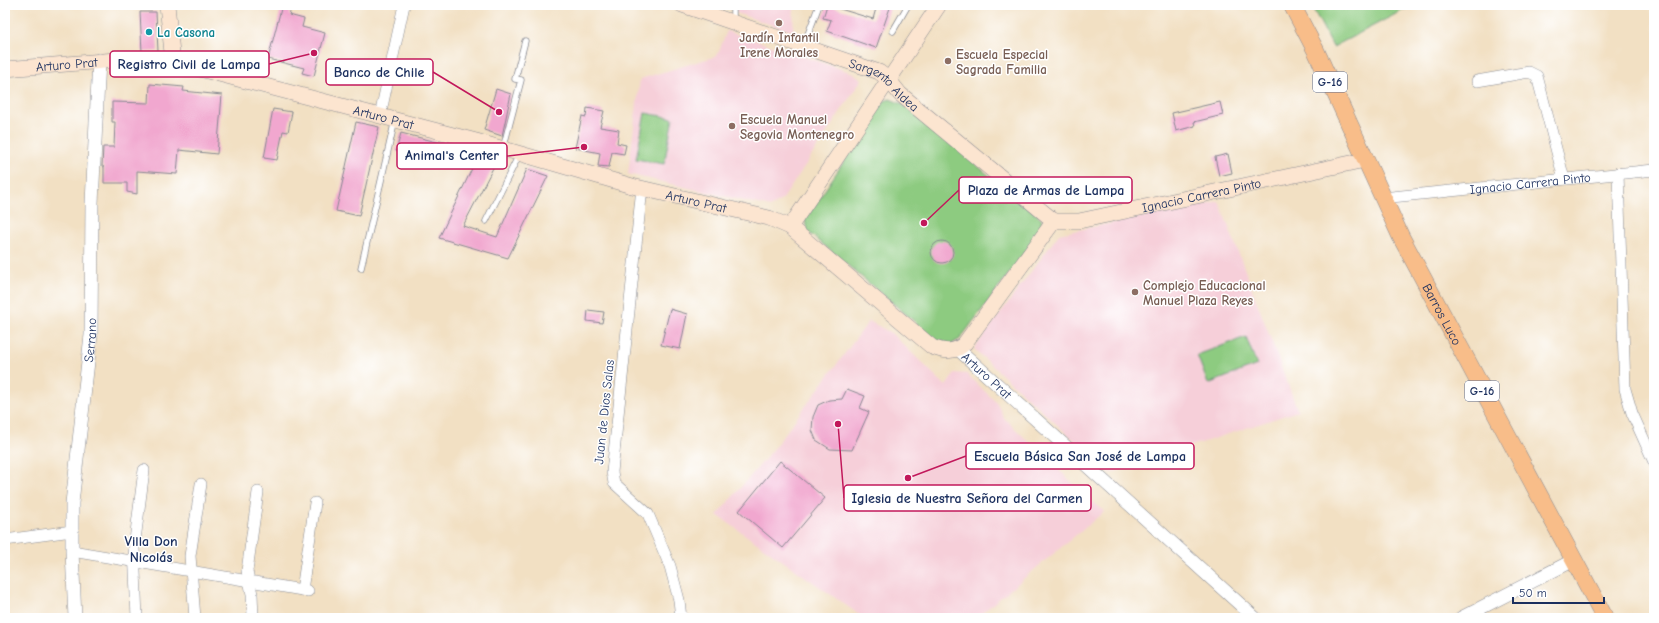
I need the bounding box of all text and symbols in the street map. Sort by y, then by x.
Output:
marker: Jardín Infantil Irene Morales [774,18,784,28]
place label: La Casona [157,25,215,40]
marker: La Casona [144,27,154,37]
place label: Jardín Infantil Irene Morales [739,30,819,60]
place label: Escuela Especial Sagrada Familia [956,47,1048,77]
callout: Registro Civil de Lampa [110,51,269,77]
street label: Arturo Prat [35,54,100,74]
street label: Sargento Aldea [847,55,922,114]
text: Registro Civil de Lampa [118,56,260,73]
marker: Escuela Especial Sagrada Familia [943,56,953,66]
callout: Banco de Chile [326,59,433,85]
text: Banco de Chile [334,64,424,81]
road number: G-16 [1313,72,1347,92]
street label: Arturo Prat [352,102,417,132]
place label: Escuela Manuel Segovia Montenegro [740,112,854,142]
marker: Escuela Manuel Segovia Montenegro [727,121,737,131]
callout: Animal's Center [397,143,507,169]
text: Animal's Center [405,147,499,164]
street label: Ignacio Carrera Pinto [1469,169,1591,196]
street label: Ignacio Carrera Pinto [1140,175,1262,215]
callout: Plaza de Armas de Lampa [959,177,1132,203]
text: Plaza de Armas de Lampa [968,182,1124,199]
street label: Arturo Prat [665,187,729,216]
place label: Complejo Educacional Manuel Plaza Reyes [1143,278,1266,308]
street label: Barros Luco [1420,281,1465,348]
marker: Complejo Educacional Manuel Plaza Reyes [1130,287,1140,297]
street label: Serrano [80,318,99,363]
street label: Arturo Prat [959,349,1016,402]
street label: Juan de Dios Salas [591,359,617,465]
road number: G-16 [1465,381,1499,401]
callout: Escuela Básica San José de Lampa [966,443,1194,469]
text: Escuela Básica San José de Lampa [974,448,1186,465]
callout: Iglesia de Nuestra Señora del Carmen [844,485,1091,511]
text: Iglesia de Nuestra Señora del Carmen [851,490,1083,507]
district label: Villa Don Nicolás [124,533,178,566]
scale bar [1513,579,1604,605]
text: 50 m [1519,586,1547,600]

